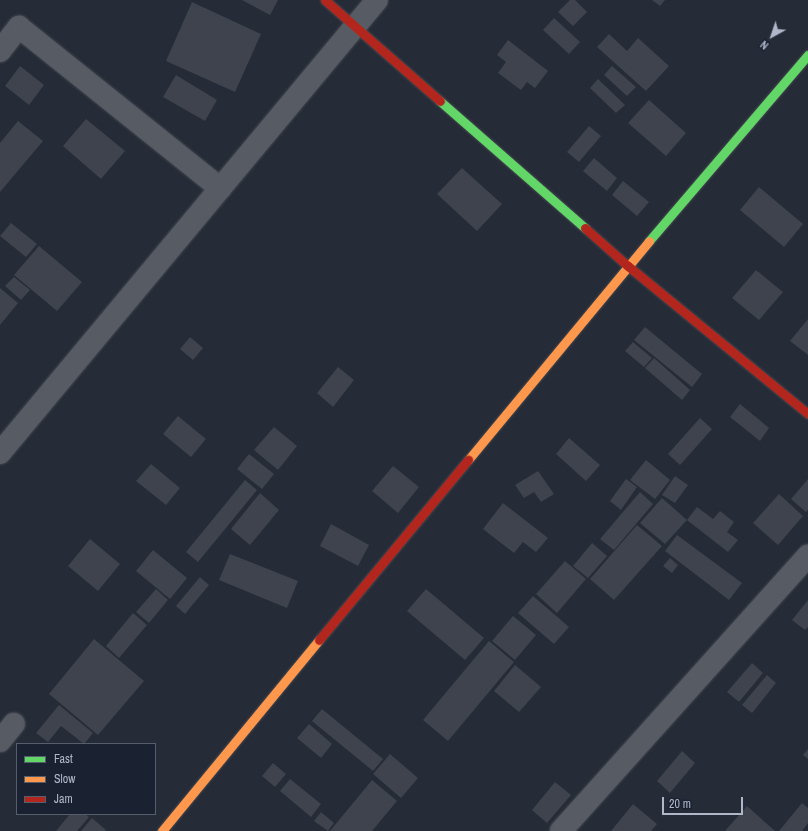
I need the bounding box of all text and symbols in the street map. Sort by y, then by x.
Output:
north arrow [752,16,792,56]
text: N [757,38,771,53]
legend [16,743,156,815]
text: Fast [54,751,73,767]
text: Slow [54,771,75,787]
scale bar [664,789,745,815]
text: Jam [54,791,73,807]
text: 20 m [669,796,691,812]

